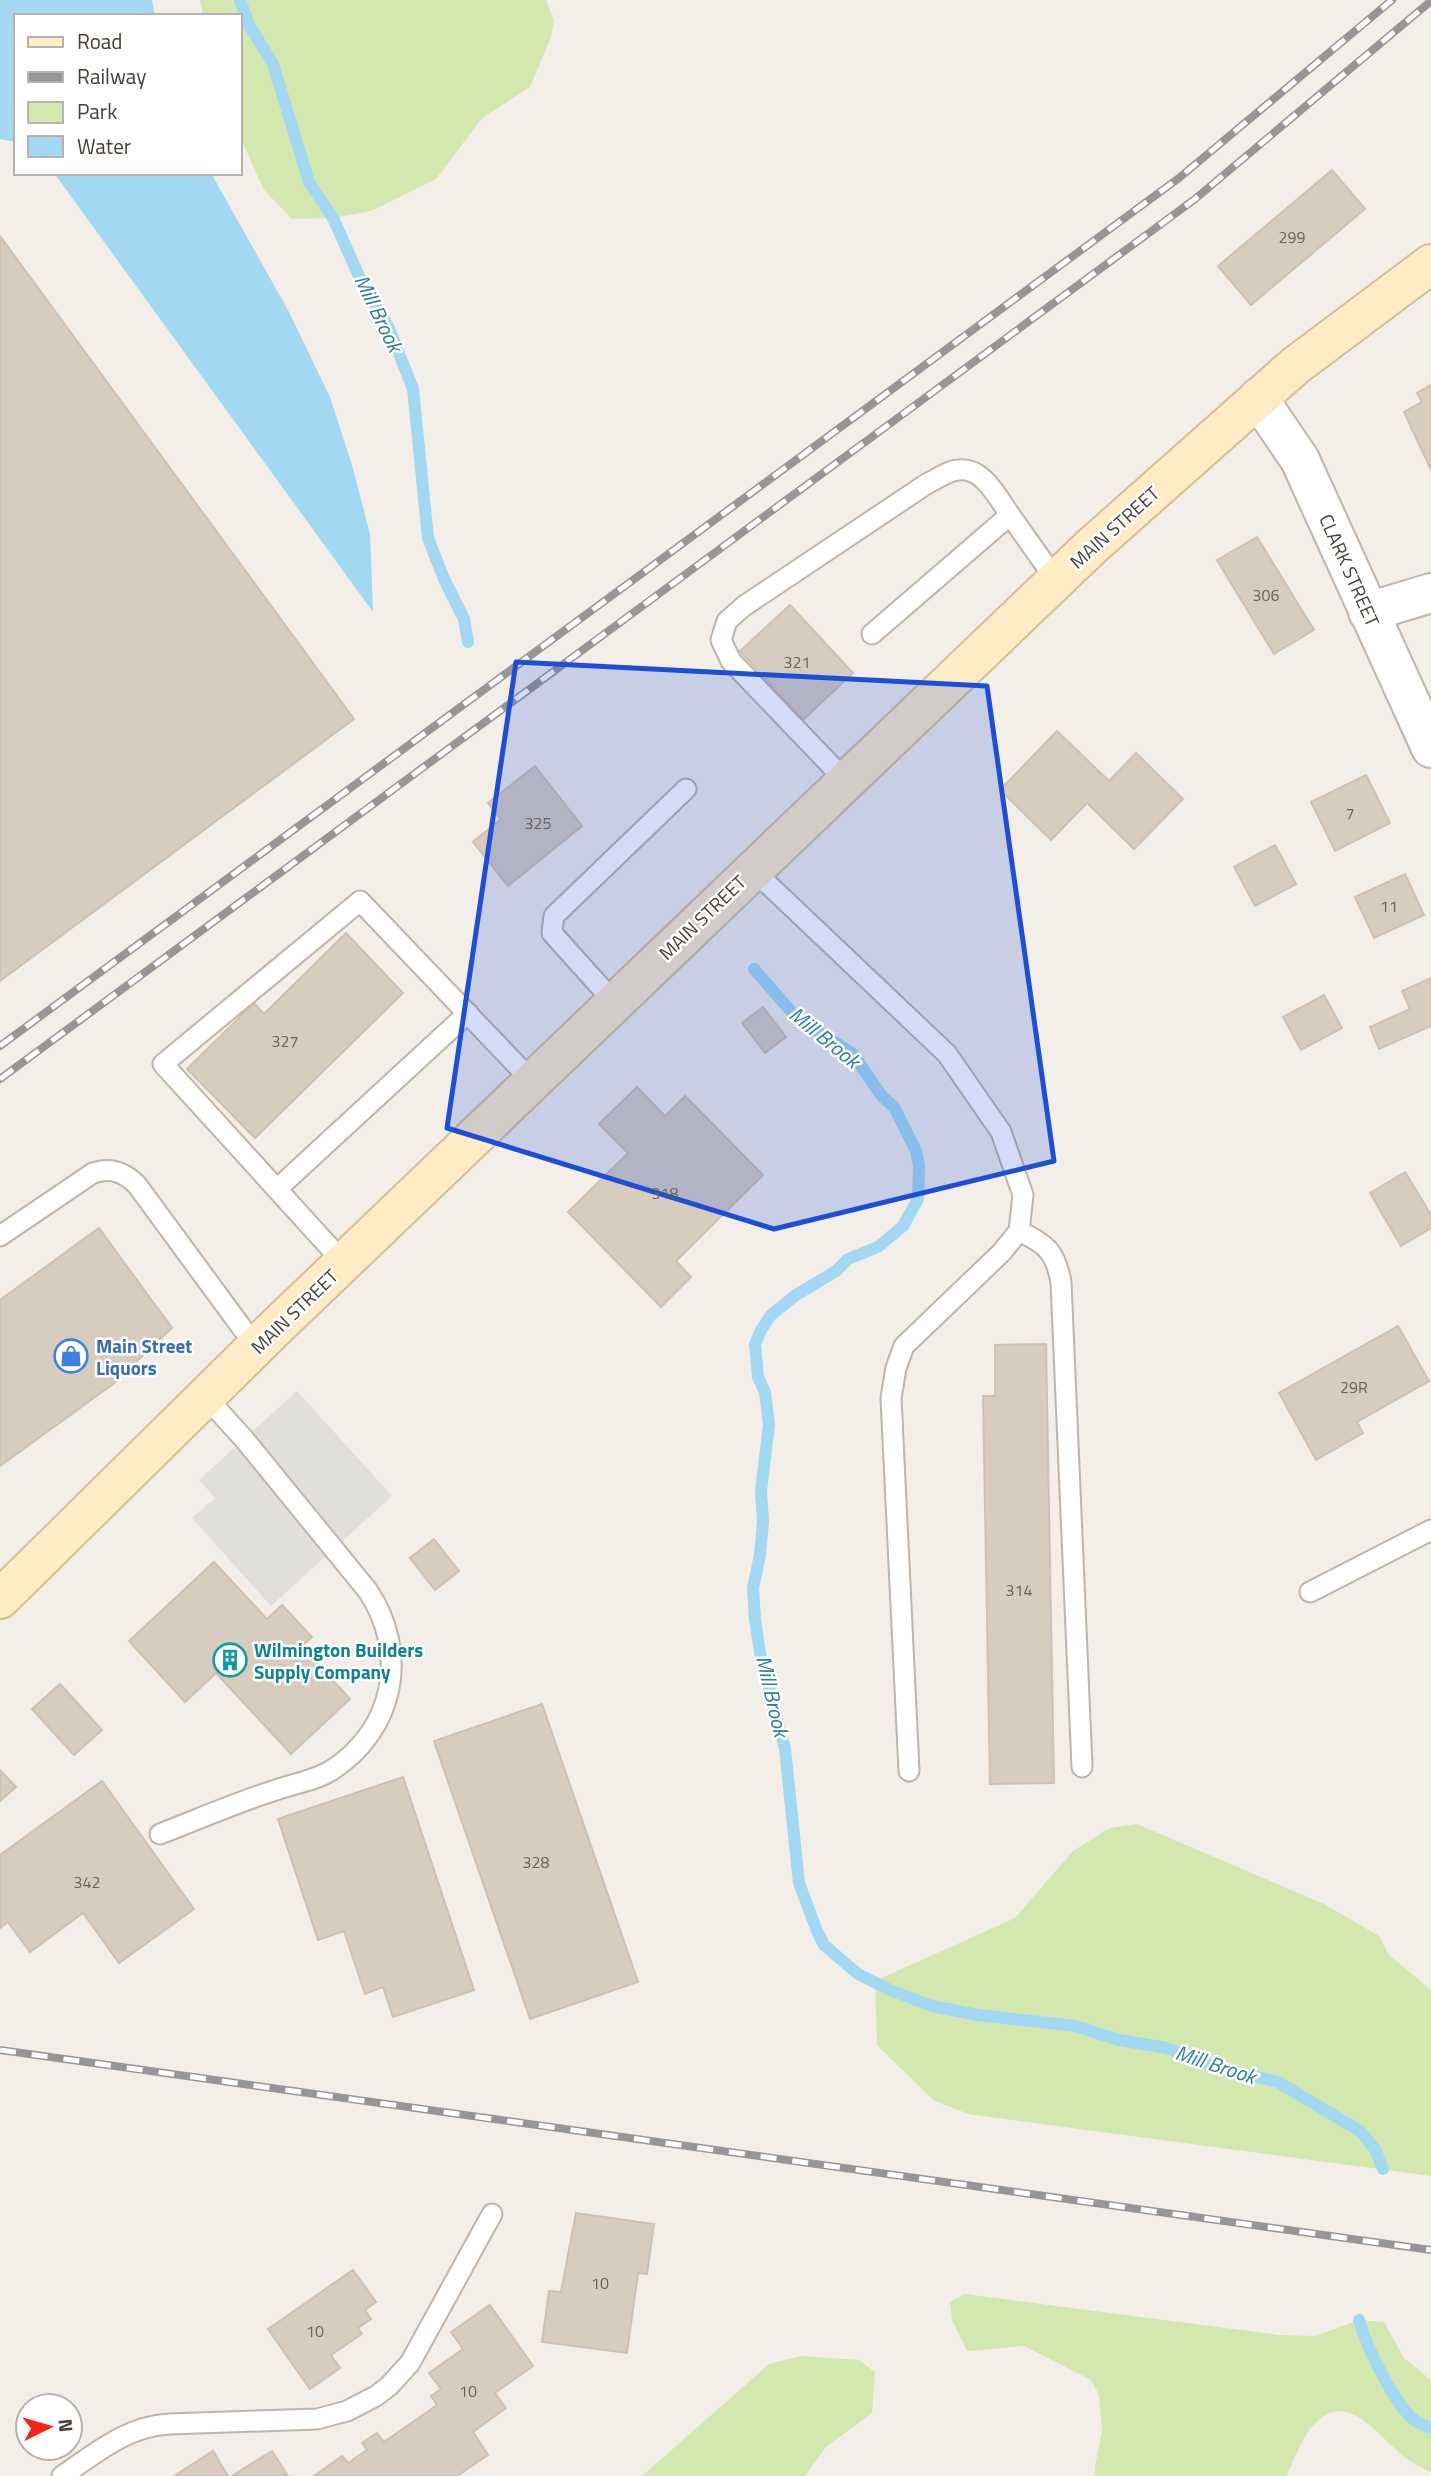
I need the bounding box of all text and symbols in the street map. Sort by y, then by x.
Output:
legend [14,14,242,175]
text: Road [77,25,122,57]
text: Railway [77,60,146,92]
text: Park [77,95,117,127]
text: Water [77,130,131,162]
house number: 299 [1279,225,1305,249]
water label: Mill Brook [346,269,413,360]
street label: MAIN STREET [1063,479,1165,575]
street label: CLARK STREET [1312,509,1388,631]
house number: 306 [1253,583,1279,607]
house number: 321 [784,650,810,674]
house number: 7 [1346,801,1354,825]
house number: 325 [525,811,551,835]
street label: MAIN STREET [652,868,752,966]
house number: 11 [1380,894,1398,918]
water label: Mill Brook [783,998,869,1077]
house number: 327 [272,1029,298,1053]
house number: 318 [652,1181,678,1205]
street label: MAIN STREET [244,1262,344,1360]
place label: Main Street Liquors [96,1331,192,1382]
shop icon: Main Street Liquors [52,1337,90,1375]
house number: 29R [1340,1375,1368,1399]
house number: 314 [1006,1578,1032,1602]
place label: Wilmington Builders Supply Company [254,1635,423,1686]
building icon: Wilmington Builders Supply Company [211,1641,249,1679]
water label: Mill Brook [748,1652,799,1743]
house number: 328 [523,1850,549,1874]
house number: 342 [74,1870,100,1894]
water label: Mill Brook [1172,2036,1263,2093]
house number: 10 [591,2271,609,2295]
house number: 10 [306,2319,324,2343]
house number: 10 [459,2379,477,2403]
north arrow [14,2392,84,2462]
text: N [51,2418,81,2433]

